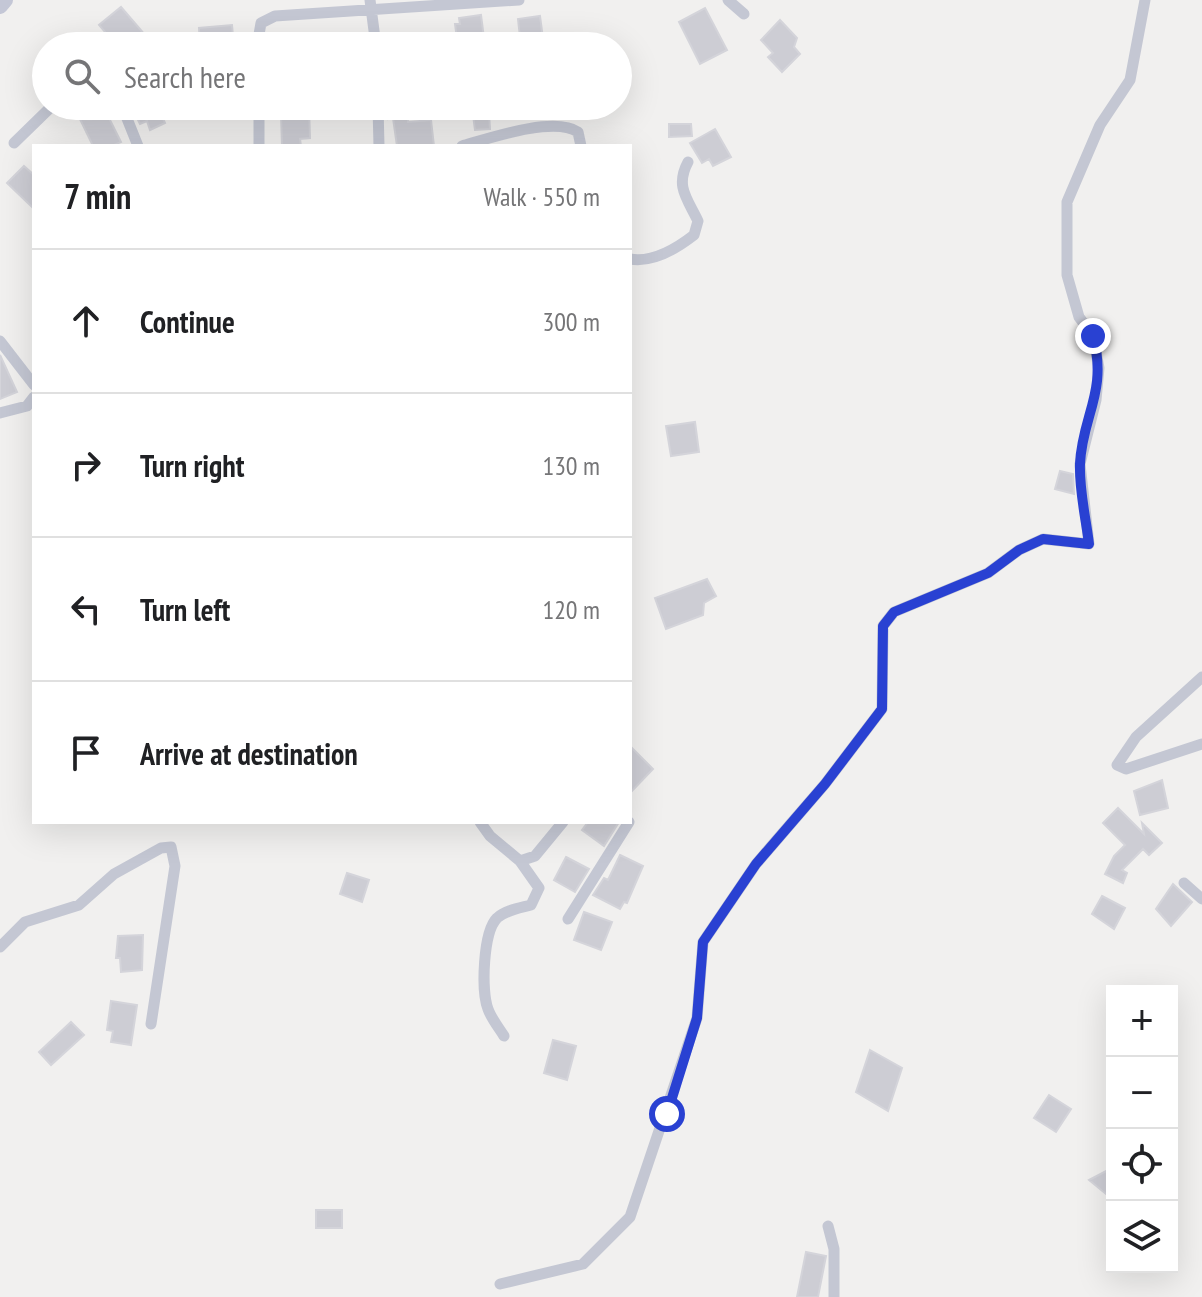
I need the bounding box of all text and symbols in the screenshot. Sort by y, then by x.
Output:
search box [32,32,632,120]
icon: search [60,54,104,98]
text: Search here [124,57,246,96]
text: 7 min [64,174,131,218]
text: Walk · 550 m [483,180,600,213]
icon: ahead [64,299,108,343]
text: Continue [140,302,235,341]
text: 300 m [542,305,600,338]
route end [1075,318,1111,354]
icon: right [64,443,108,487]
text: Turn right [140,446,244,485]
text: 130 m [542,449,600,482]
icon: left [64,587,108,631]
text: Turn left [140,590,230,629]
text: 120 m [542,593,600,626]
icon: arrive [64,731,108,775]
text: Arrive at destination [140,734,358,773]
map controls [1106,985,1178,1273]
button: + [1106,985,1178,1057]
button: − [1106,1057,1178,1129]
route start [649,1096,685,1132]
button: locate [1106,1129,1178,1201]
button: layers [1106,1201,1178,1273]

